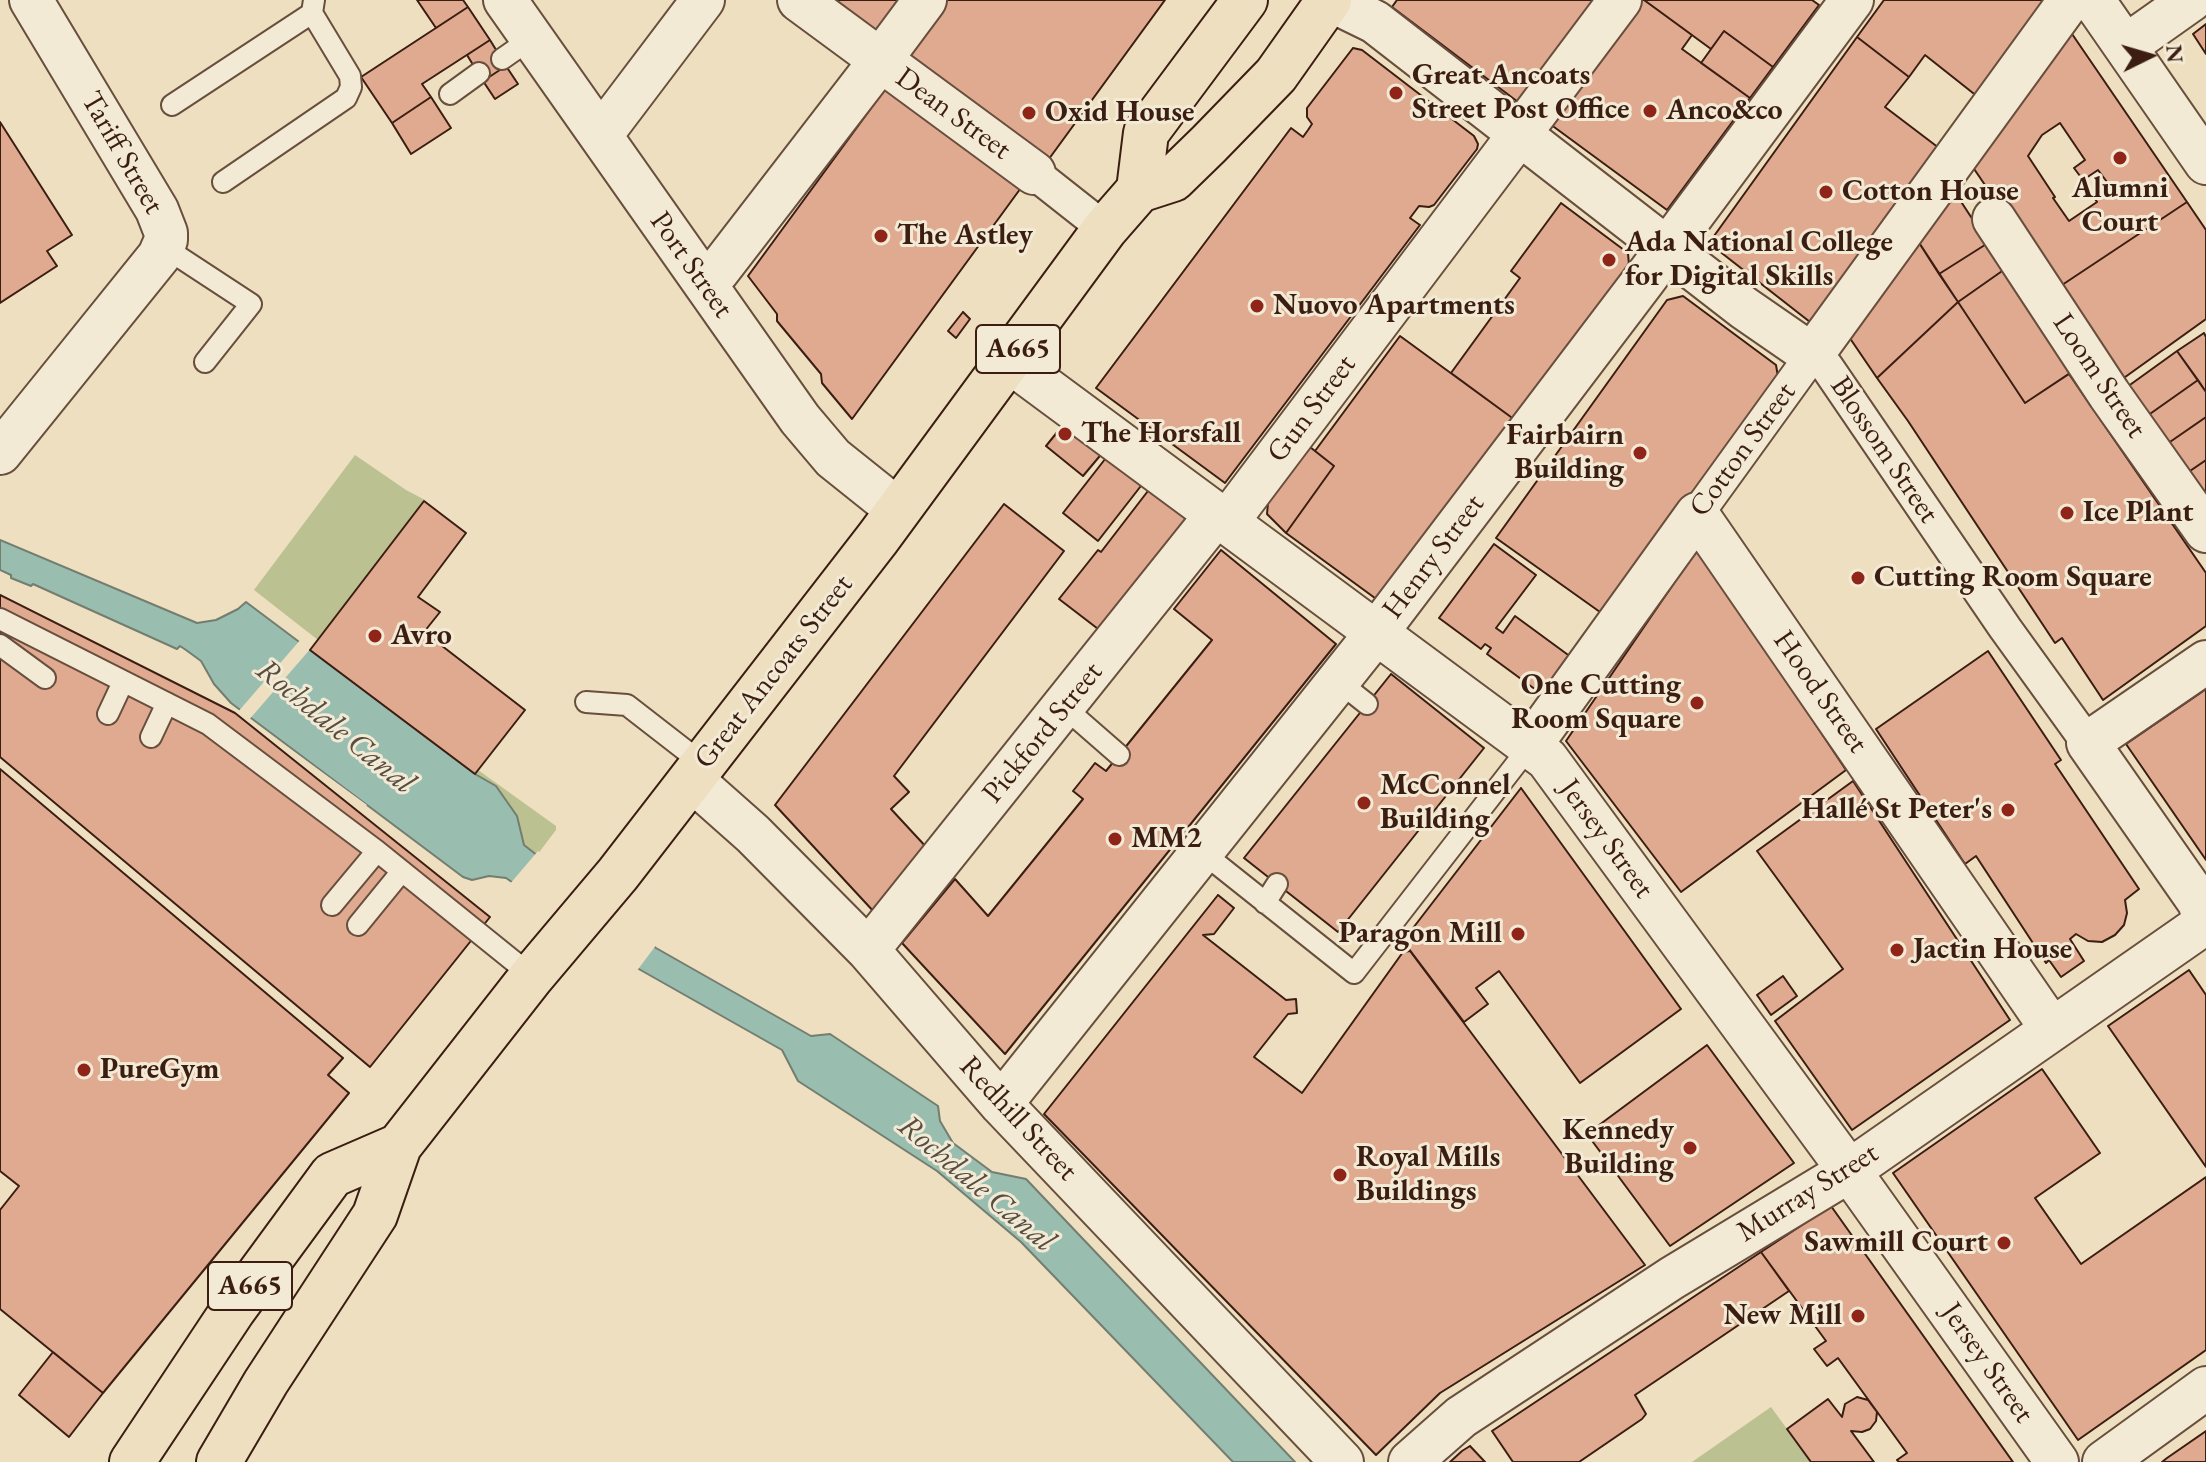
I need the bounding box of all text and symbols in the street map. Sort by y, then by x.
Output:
north arrow [2110,16,2190,96]
text: N [2159,44,2190,64]
place label: Great Ancoats Street Post Office [1412,58,1629,128]
street label: Dean Street [888,60,1018,168]
marker: Great Ancoats Street Post Office [1387,84,1405,102]
street label: Tariff Street [73,85,171,221]
place label: Anco&co [1666,93,1783,129]
place label: Oxid House [1045,95,1194,131]
marker: Anco&co [1641,102,1659,120]
marker: Oxid House [1020,104,1038,122]
marker: Alumni Court [2111,149,2129,167]
place label: Alumni Court [2072,171,2168,242]
place label: Cotton House [1842,174,2019,210]
marker: Cotton House [1817,183,1835,201]
street label: Port Street [641,205,741,325]
place label: The Astley [897,218,1033,254]
place label: Ada National College for Digital Skills [1625,225,1893,296]
marker: The Astley [872,227,890,245]
marker: Ada National College for Digital Skills [1600,251,1618,269]
place label: Nuovo Apartments [1273,288,1515,324]
marker: Nuovo Apartments [1248,297,1266,315]
street label: Loom Street [2044,307,2154,445]
road number: A665 [976,325,1060,373]
street label: Gun Street [1260,348,1364,470]
street label: Blossom Street [1822,370,1946,530]
street label: Cotton Street [1682,376,1804,524]
place label: The Horsfall [1081,416,1241,452]
place label: Fairbairn Building [1506,418,1624,488]
marker: The Horsfall [1056,425,1074,443]
marker: Fairbairn Building [1631,444,1649,462]
street label: Henry Street [1375,488,1493,626]
place label: Ice Plant [2083,495,2193,531]
marker: Ice Plant [2058,504,2076,522]
place label: Cutting Room Square [1874,560,2152,596]
street label: Great Ancoats Street [687,568,861,776]
marker: Cutting Room Square [1849,569,1867,587]
place label: Avro [391,618,452,654]
street label: Hood Street [1765,624,1875,760]
marker: Avro [366,627,384,645]
water label: Rochdale Canal [248,651,422,803]
street label: Pickford Street [975,655,1111,811]
place label: One Cutting Room Square [1511,668,1681,738]
marker: One Cutting Room Square [1688,694,1706,712]
place label: McConnel Building [1380,768,1511,838]
street label: Jersey Street [1551,772,1661,906]
place label: Hallé St Peter's [1801,792,1992,828]
marker: McConnel Building [1355,794,1373,812]
marker: Hallé St Peter's [1999,801,2017,819]
place label: MM2 [1131,821,1202,857]
marker: MM2 [1106,830,1124,848]
place label: Paragon Mill [1338,916,1502,952]
marker: Paragon Mill [1509,925,1527,943]
place label: Jactin House [1913,932,2072,968]
marker: Jactin House [1888,941,1906,959]
street label: Redhill Street [951,1049,1085,1189]
place label: PureGym [100,1052,220,1088]
marker: PureGym [75,1061,93,1079]
water label: Rochdale Canal [890,1107,1062,1261]
place label: Kennedy Building [1562,1113,1674,1184]
street label: Murray Street [1731,1135,1885,1251]
marker: Kennedy Building [1681,1139,1699,1157]
place label: Royal Mills Buildings [1356,1140,1500,1210]
marker: Royal Mills Buildings [1331,1166,1349,1184]
place label: Sawmill Court [1804,1225,1988,1261]
marker: Sawmill Court [1995,1234,2013,1252]
road number: A665 [208,1262,292,1310]
street label: Jersey Street [1933,1296,2041,1430]
place label: New Mill [1723,1298,1842,1334]
marker: New Mill [1849,1307,1867,1325]

